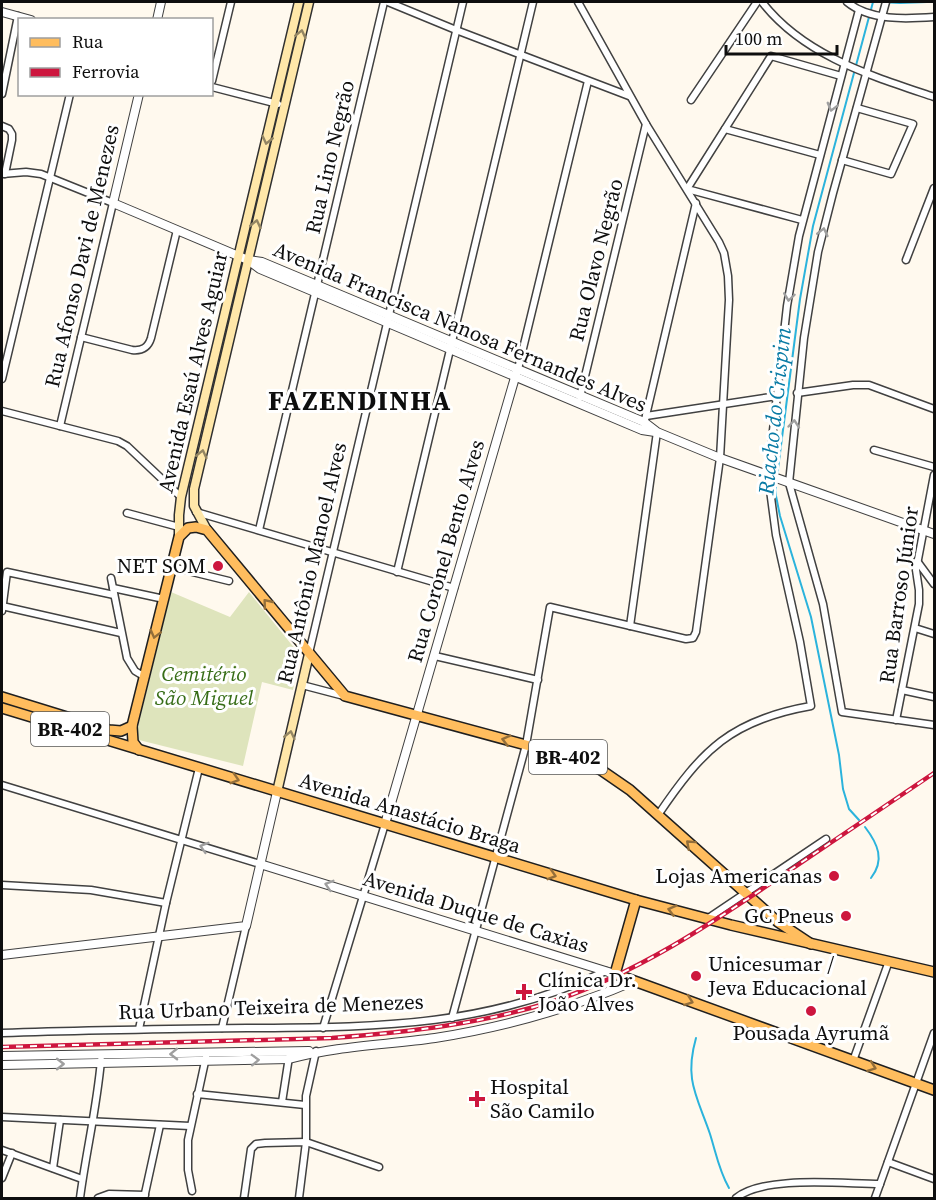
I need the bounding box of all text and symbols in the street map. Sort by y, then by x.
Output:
legend [18,18,213,96]
scale bar [726,18,837,56]
text: 100 m [735,26,782,51]
text: Rua [72,29,104,54]
one-way arrow [294,29,307,39]
text: Ferrovia [72,59,140,84]
street label: Rua Lino Negrão [298,77,361,237]
one-way arrow [827,102,840,112]
street label: Rua Afonso Davi de Menezes [37,122,126,390]
one-way arrow [261,135,274,145]
street label: Rua Olavo Negrão [561,176,630,344]
one-way arrow [249,219,262,229]
one-way arrow [816,227,829,237]
street label: Avenida Francisca Nanosa Fernandes Alves [269,234,651,419]
street label: Avenida Esaú Alves Aguiar [151,248,234,496]
one-way arrow [783,292,795,302]
water label: Riacho do Crispim [750,326,798,497]
district label: FAZENDINHA [268,382,452,419]
one-way arrow [788,420,801,429]
street label: Rua Coronel Bento Alves [400,436,491,666]
street label: Rua Antônio Manoel Alves [270,439,353,686]
one-way arrow [194,450,207,460]
street label: Rua Barroso Júnior [872,504,925,685]
place label: NET SOM [117,551,206,580]
marker: NET SOM [211,559,225,573]
one-way arrow [263,599,274,610]
one-way arrow [150,629,163,639]
park label: Cemitério São Miguel [155,659,253,712]
road number: BR-402 [31,712,109,746]
one-way arrow [283,730,296,740]
one-way arrow [502,735,512,747]
road number: BR-402 [529,740,607,774]
street label: Avenida Anastácio Braga [296,765,525,860]
one-way arrow [229,772,240,784]
one-way arrow [687,840,697,851]
one-way arrow [199,842,210,854]
place label: Lojas Americanas [655,861,822,890]
street label: Avenida Duque de Caxias [360,863,593,960]
one-way arrow [546,867,557,880]
marker: Lojas Americanas [827,869,841,883]
one-way arrow [325,880,335,892]
place label: GC Pneus [744,901,834,930]
one-way arrow [668,905,678,917]
marker: GC Pneus [839,909,853,923]
place label: Unicesumar / Jeva Educacional [707,949,867,1002]
place label: Clínica Dr. João Alves [537,965,637,1018]
marker: Unicesumar / Jeva Educacional [689,969,703,983]
marker: Clínica Dr. João Alves [515,983,533,1001]
street label: Rua Urbano Teixeira de Menezes [118,987,424,1026]
one-way arrow [683,993,694,1006]
marker: Pousada Ayrumã [804,1004,818,1018]
place label: Pousada Ayrumã [733,1018,890,1047]
one-way arrow [169,1048,178,1060]
one-way arrow [250,1054,259,1066]
one-way arrow [55,1058,64,1070]
one-way arrow [866,1060,877,1073]
place label: Hospital São Camilo [490,1072,595,1125]
marker: Hospital São Camilo [468,1090,486,1108]

